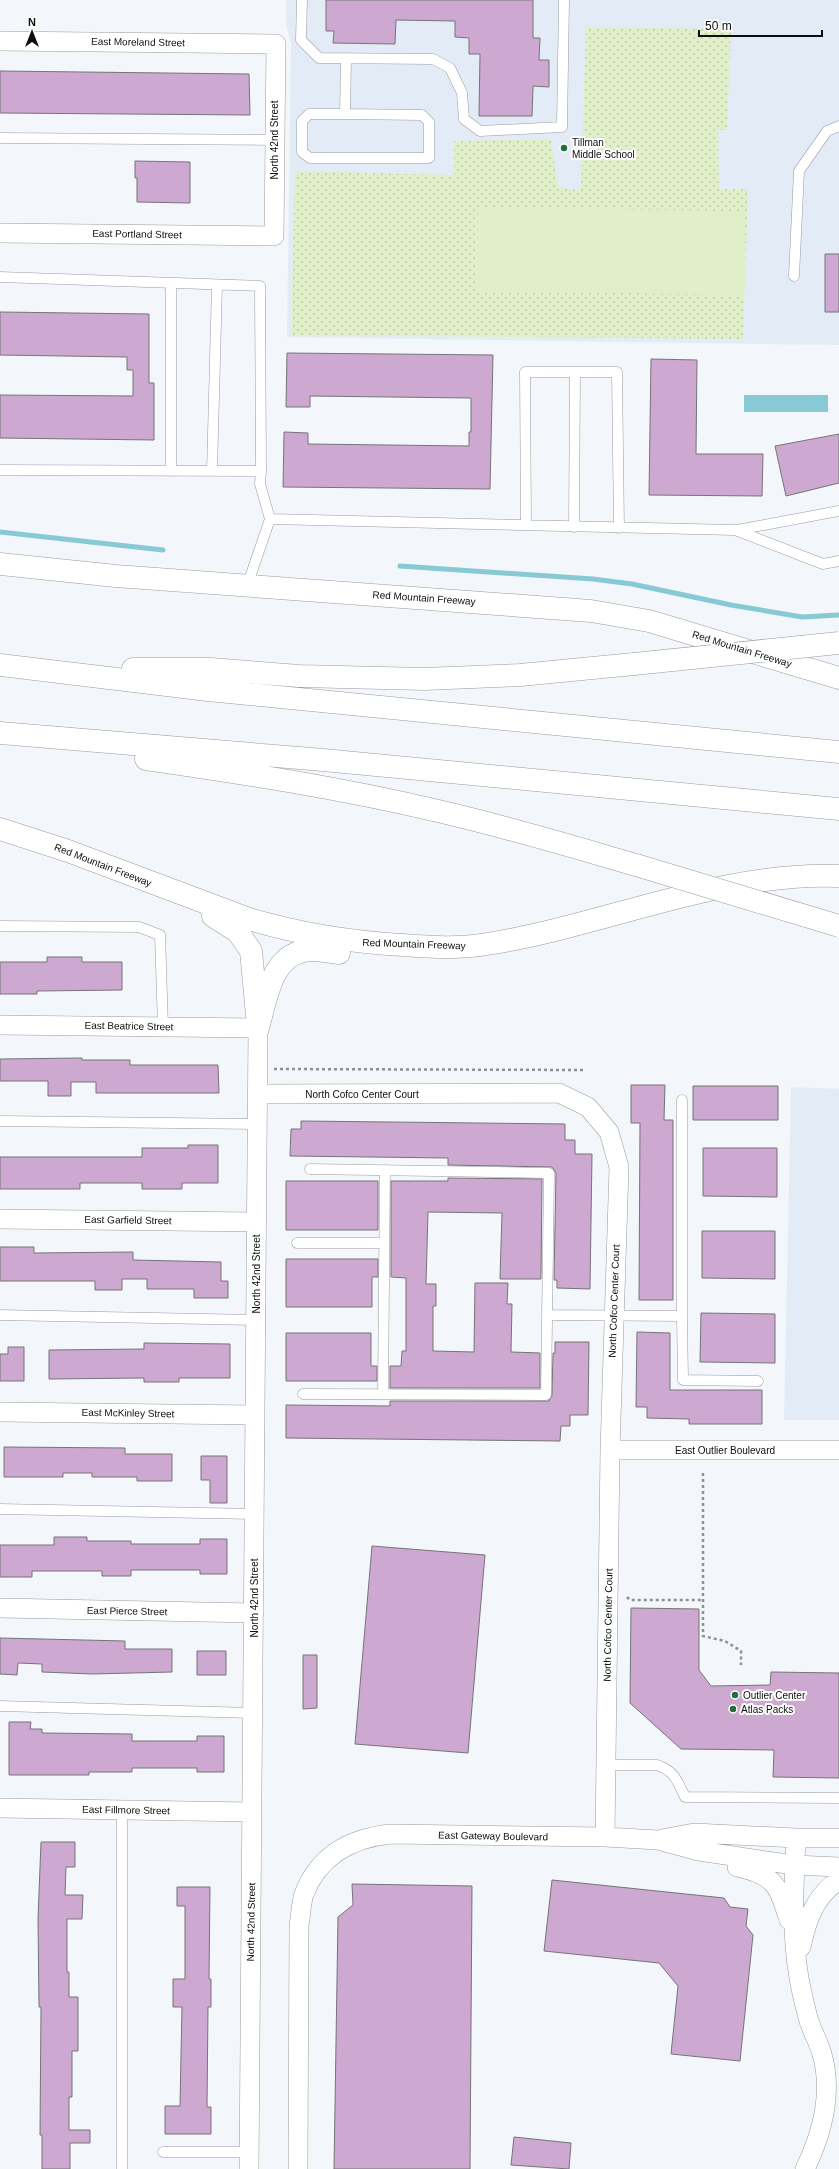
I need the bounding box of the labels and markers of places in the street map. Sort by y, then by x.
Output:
place label: Tillman Middle School [572,137,635,160]
marker: Tillman Middle School [559,143,569,153]
marker: Outlier Center [730,1690,740,1700]
place label: Outlier Center [743,1690,806,1701]
marker: Atlas Packs [728,1704,738,1714]
place label: Atlas Packs [741,1704,793,1715]

